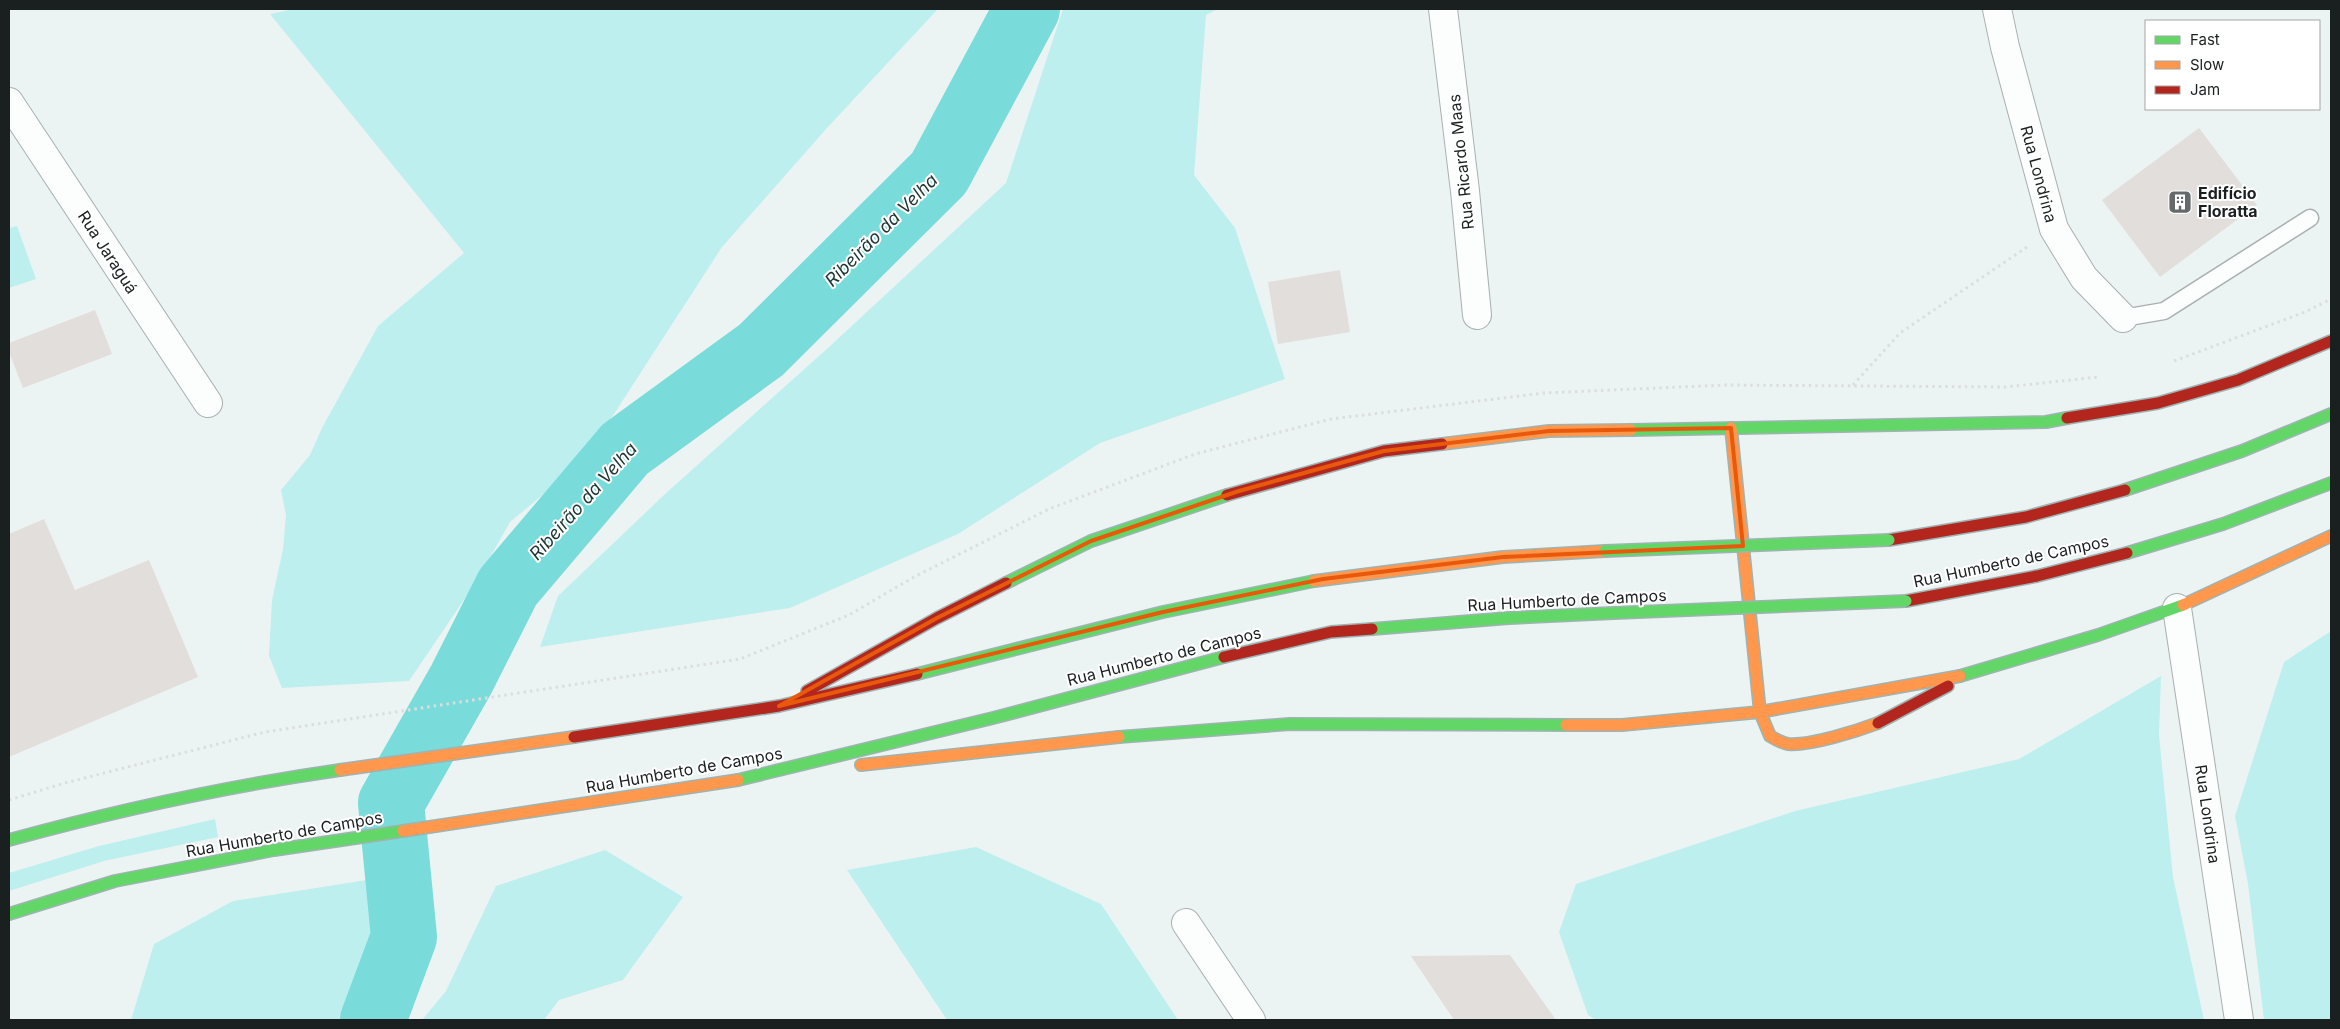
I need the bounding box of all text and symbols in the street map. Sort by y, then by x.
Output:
legend [2145,20,2320,110]
text: Fast [2190,30,2220,49]
text: Slow [2190,55,2224,74]
text: Jam [2190,80,2220,99]
street label: Rua Ricardo Maas [1444,93,1478,231]
street label: Rua Londrina [2016,123,2062,225]
water label: Ribeirão da Velha [820,169,942,291]
place label: Edifício Floratta [2198,183,2258,221]
building icon: Edifício Floratta [2167,189,2193,215]
street label: Rua Jaraguá [74,207,142,297]
water label: Ribeirão da Velha [525,438,641,564]
street label: Rua Humberto de Campos [1911,530,2111,592]
street label: Rua Humberto de Campos [1467,585,1667,615]
street label: Rua Humberto de Campos [1065,622,1263,690]
street label: Rua Humberto de Campos [584,743,784,797]
street label: Rua Londrina [2191,763,2225,865]
street label: Rua Humberto de Campos [184,807,384,861]

